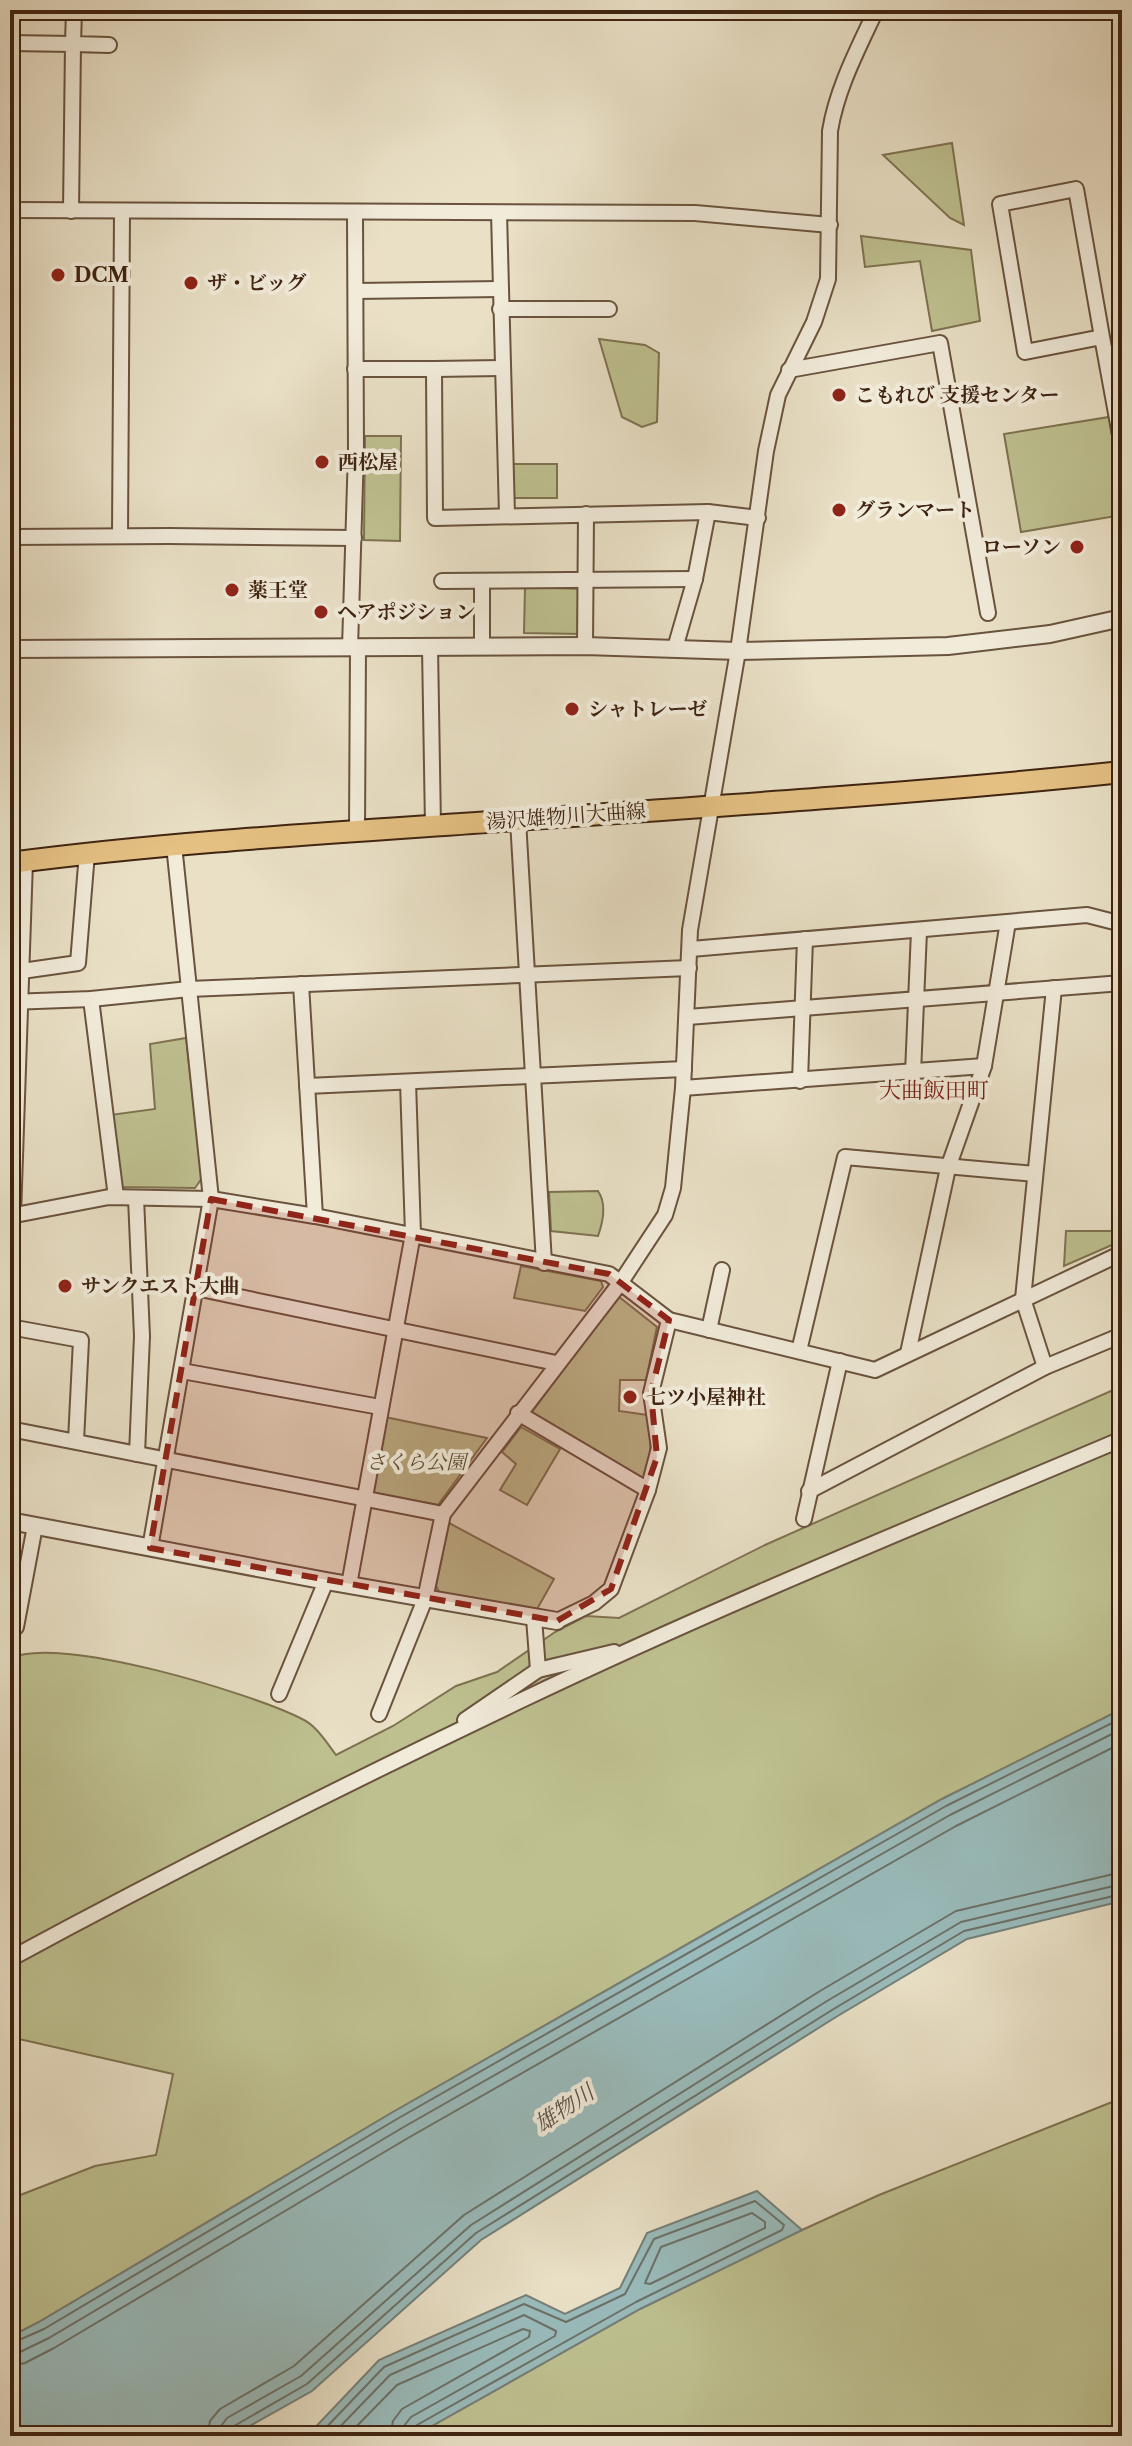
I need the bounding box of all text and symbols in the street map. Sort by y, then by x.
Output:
place label: DCM [74,263,129,287]
marker: DCM [49,266,67,284]
place label: ザ・ビッグ [207,271,306,295]
marker: ザ・ビッグ [182,274,200,292]
place label: こもれび 支援センター [855,383,1059,407]
marker: こもれび 支援センター [830,386,848,404]
place label: 西松屋 [338,450,398,474]
marker: 西松屋 [313,453,331,471]
place label: グランマート [855,498,975,522]
marker: グランマート [830,501,848,519]
place label: ローソン [982,535,1061,559]
marker: ローソン [1068,538,1086,556]
place label: 薬王堂 [248,578,308,602]
marker: 薬王堂 [223,581,241,599]
place label: ヘアポジション [337,600,476,624]
marker: ヘアポジション [312,603,330,621]
place label: シャトレーゼ [588,697,707,721]
marker: シャトレーゼ [563,700,581,718]
street label: 湯沢雄物川大曲線 [485,798,647,834]
district label: 大曲飯田町 [879,1077,989,1104]
place label: サンクエスト大曲 [81,1274,239,1298]
marker: サンクエスト大曲 [56,1277,74,1295]
place label: 七ツ小屋神社 [646,1385,766,1409]
marker: 七ツ小屋神社 [621,1388,639,1406]
park label: さくら公園 [366,1450,469,1474]
water label: 雄物川 [529,2078,601,2138]

